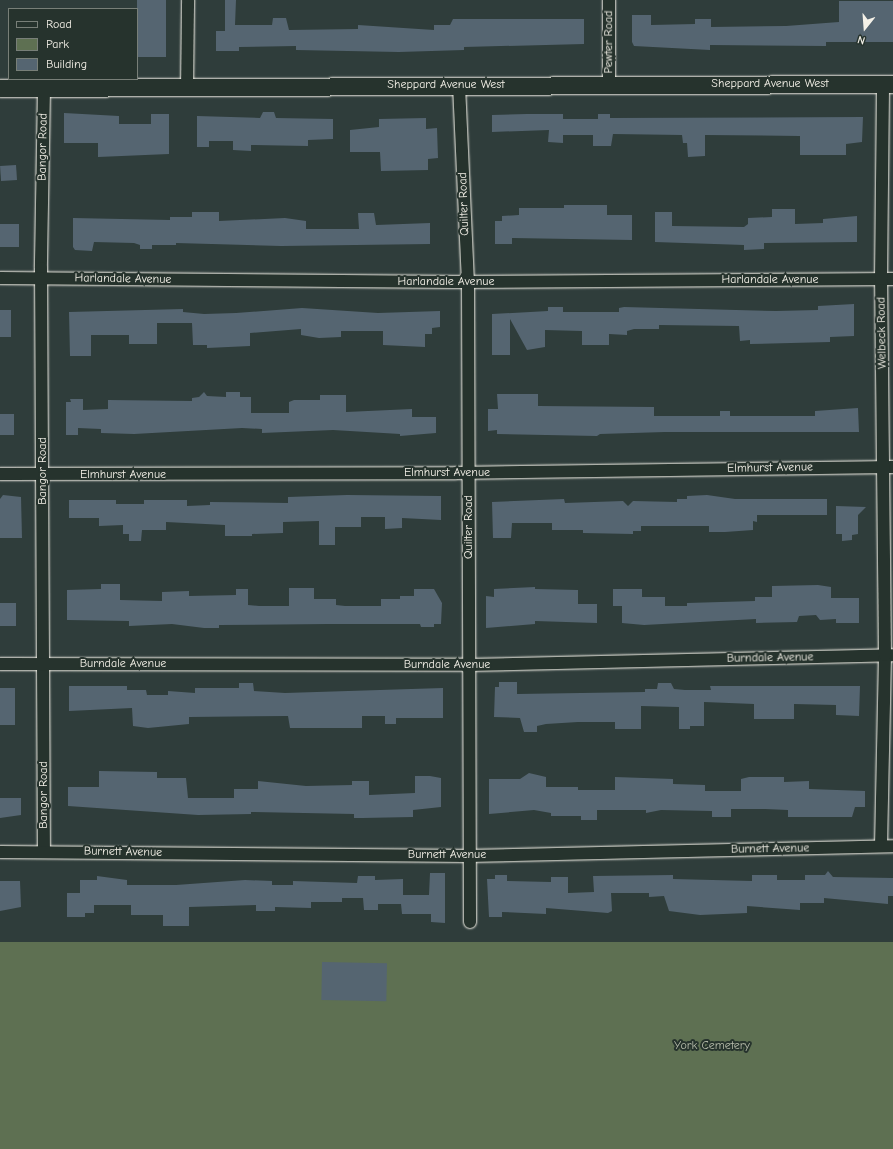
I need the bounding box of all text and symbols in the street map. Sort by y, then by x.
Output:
legend [8,8,138,80]
north arrow [845,8,885,48]
street label: Pewter Road [602,10,616,74]
text: Road [46,17,72,31]
text: N [856,33,867,47]
text: Park [46,37,69,51]
text: Building [46,57,87,71]
street label: Sheppard Avenue West [711,77,829,91]
street label: Sheppard Avenue West [387,78,505,92]
street label: Bangor Road [35,113,51,181]
street label: Quilter Road [456,172,472,236]
street label: Harlandale Avenue [74,271,172,287]
street label: Harlandale Avenue [722,273,818,287]
street label: Harlandale Avenue [398,275,494,289]
street label: Welbeck Road [874,297,890,369]
street label: Bangor Road [36,437,50,505]
street label: Elmhurst Avenue [727,460,813,476]
street label: Elmhurst Avenue [404,466,490,480]
street label: Elmhurst Avenue [80,468,166,482]
street label: Quilter Road [462,495,476,559]
street label: Burndale Avenue [727,650,813,666]
street label: Burndale Avenue [80,657,166,671]
street label: Burndale Avenue [404,658,490,672]
street label: Bangor Road [37,761,51,829]
street label: Burnett Avenue [731,841,809,857]
street label: Burnett Avenue [84,844,162,860]
street label: Burnett Avenue [408,848,486,862]
park label: York Cemetery [674,1039,750,1053]

